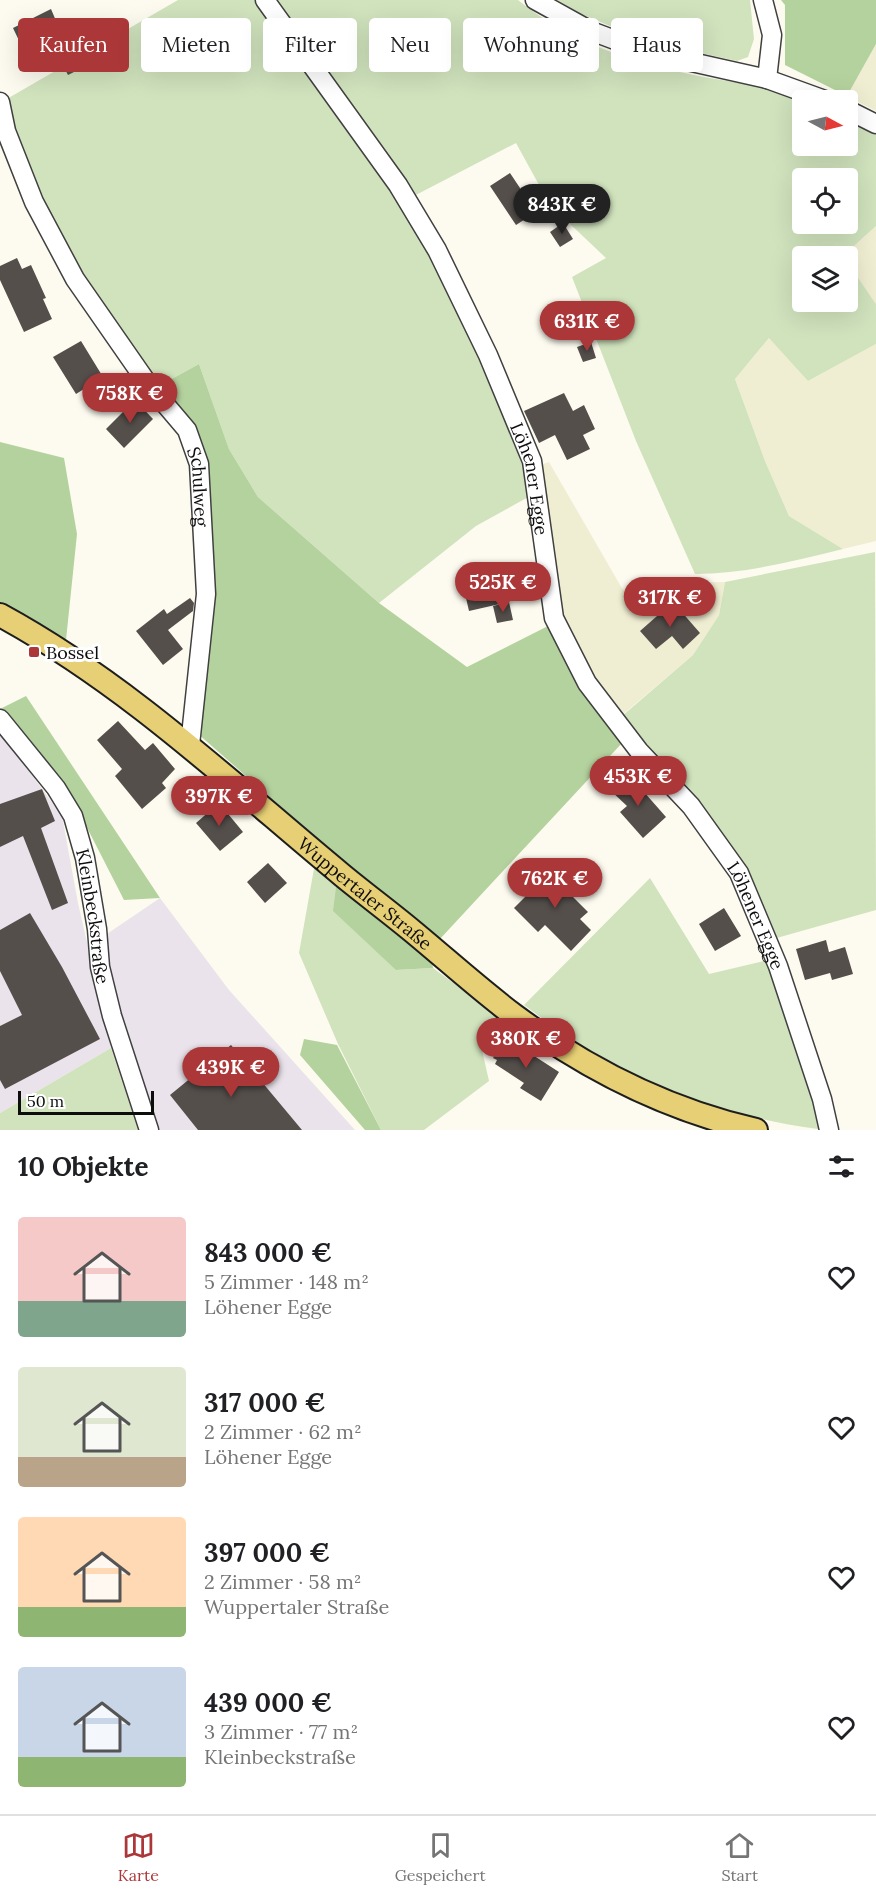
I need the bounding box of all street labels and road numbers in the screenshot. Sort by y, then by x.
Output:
street label: Löhener Egge [506,419,554,537]
street label: Schulweg [182,444,214,528]
street label: Wuppertaler Straße [293,832,437,955]
street label: Kleinbeckstraße [71,846,115,986]
street label: Löhener Egge [723,857,790,973]

